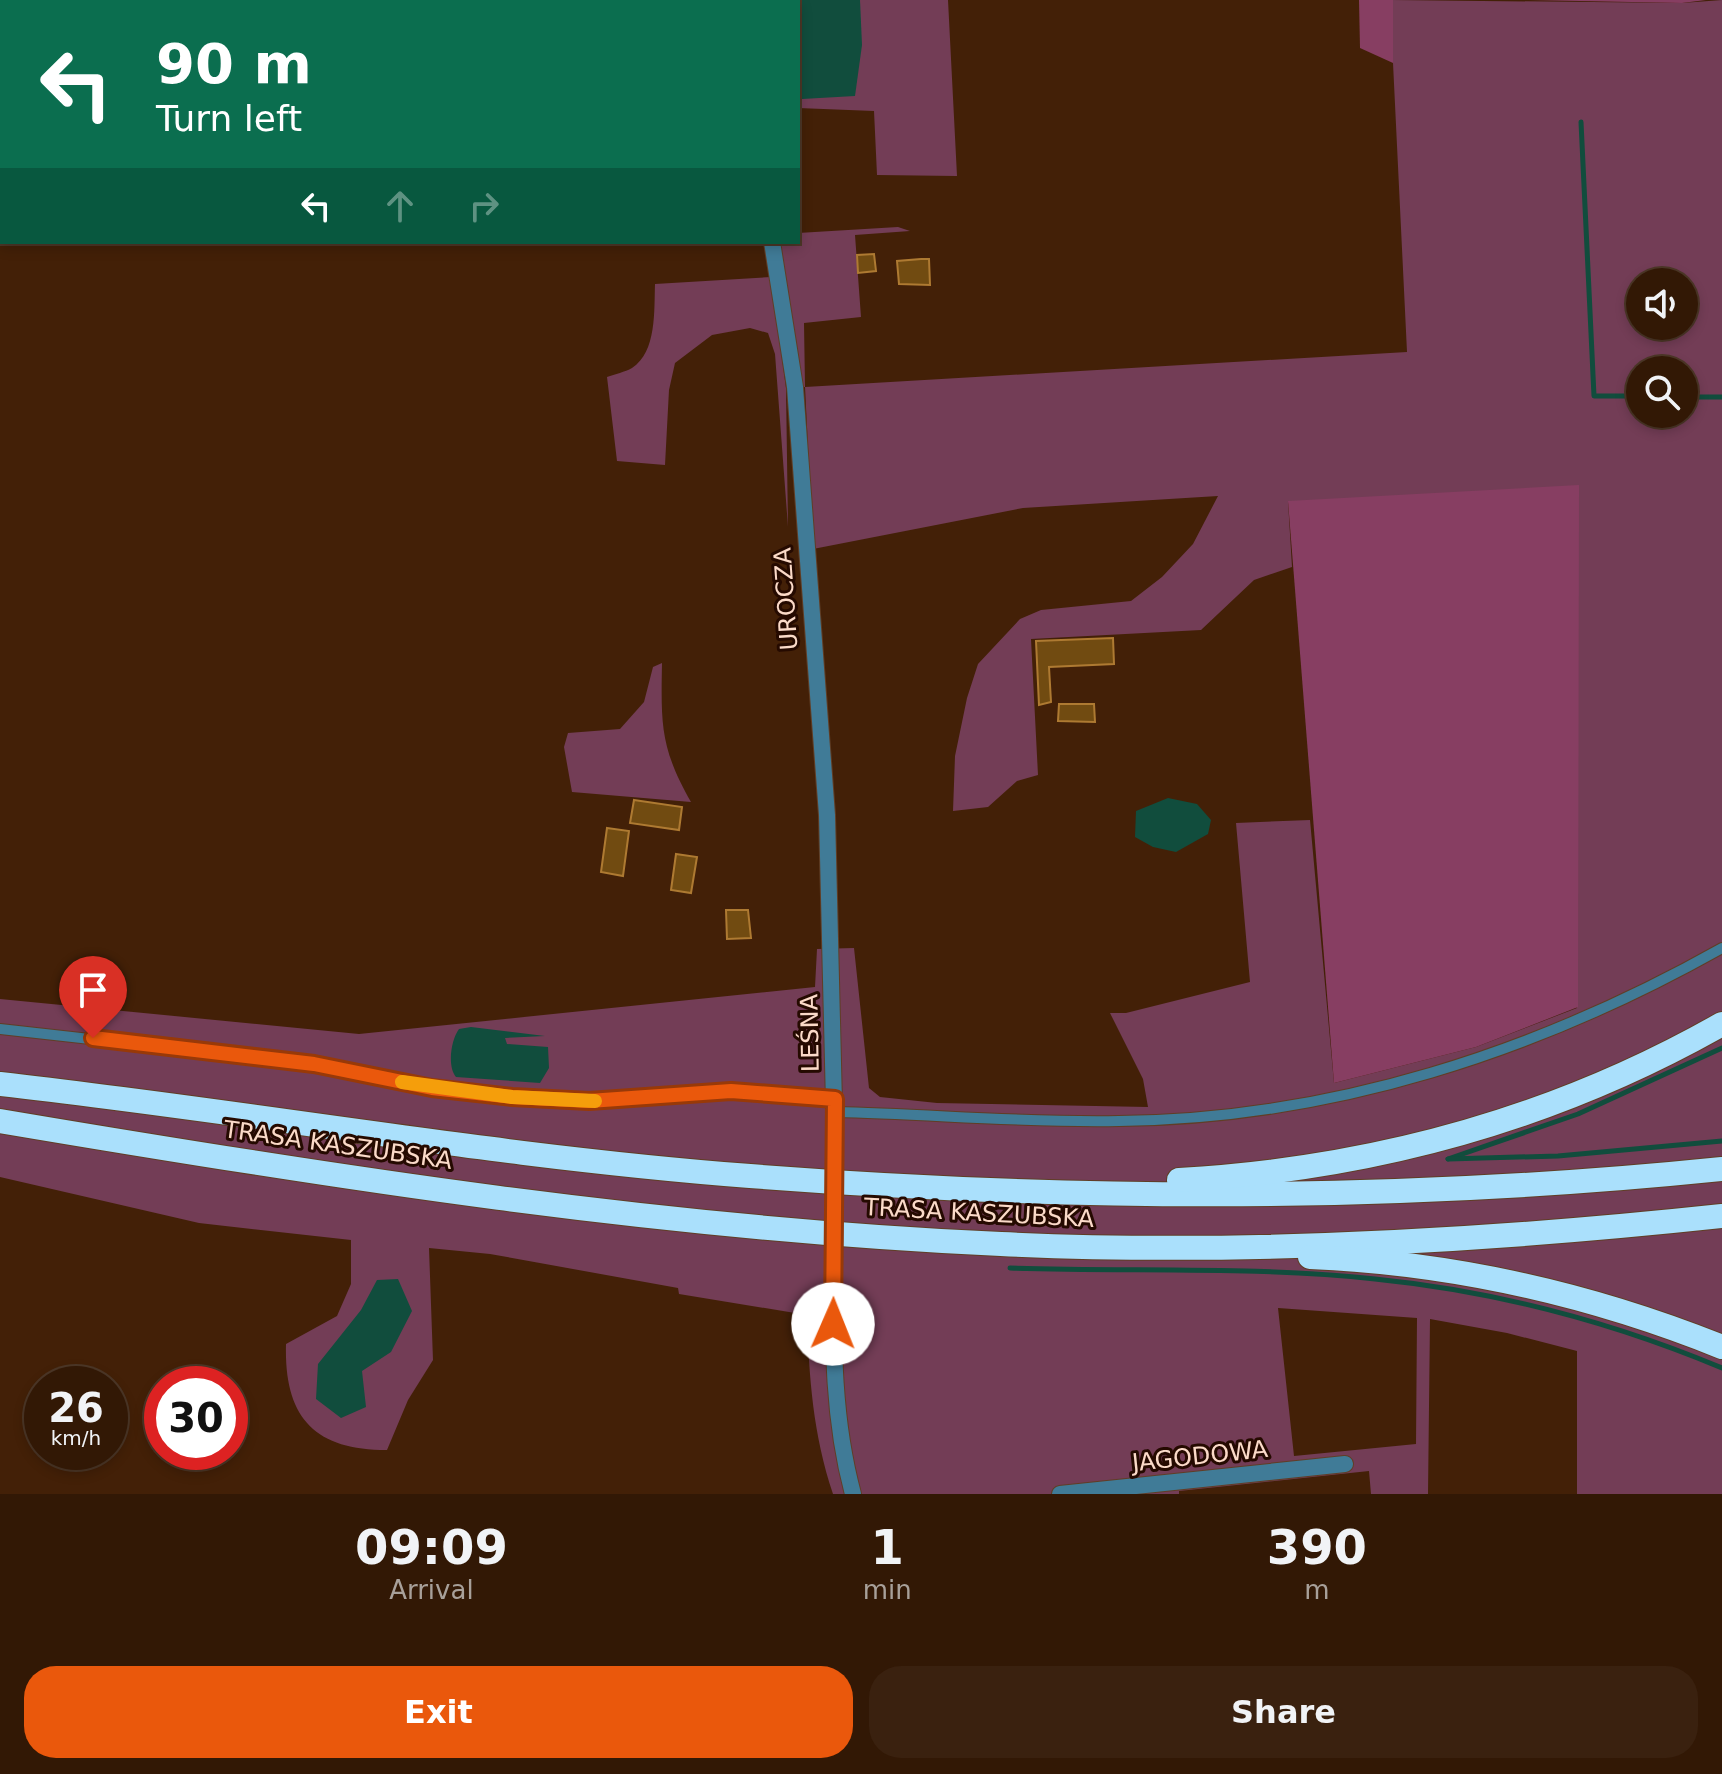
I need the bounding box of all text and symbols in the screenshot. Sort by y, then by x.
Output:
text: 90 m [156,31,312,96]
icon: left [24,32,128,136]
text: Turn left [156,98,302,139]
icon: left [294,184,338,228]
icon: ahead [378,184,422,228]
icon: right [462,184,506,228]
map controls [1626,268,1698,428]
button: sound [1626,268,1698,340]
button: search [1626,356,1698,428]
street label: UROCZA [768,546,804,651]
pin [59,956,127,1038]
icon: arrive [71,968,115,1012]
street label: LEŚNA [793,993,825,1072]
street label: TRASA KASZUBSKA [221,1115,455,1175]
street label: TRASA KASZUBSKA [862,1193,1095,1233]
position arrow [791,1282,875,1366]
speed limit sign: 30 [144,1366,248,1470]
text: 26 [48,1385,104,1431]
text: km/h [51,1426,101,1450]
street label: JAGODOWA [1129,1435,1270,1477]
text: 09:09 [355,1519,508,1575]
text: 1 [871,1519,904,1575]
text: 390 [1267,1519,1367,1575]
text: Arrival [389,1575,474,1605]
text: min [863,1575,912,1605]
text: m [1304,1575,1330,1605]
button: Exit [24,1666,853,1758]
button: Share [869,1666,1698,1758]

